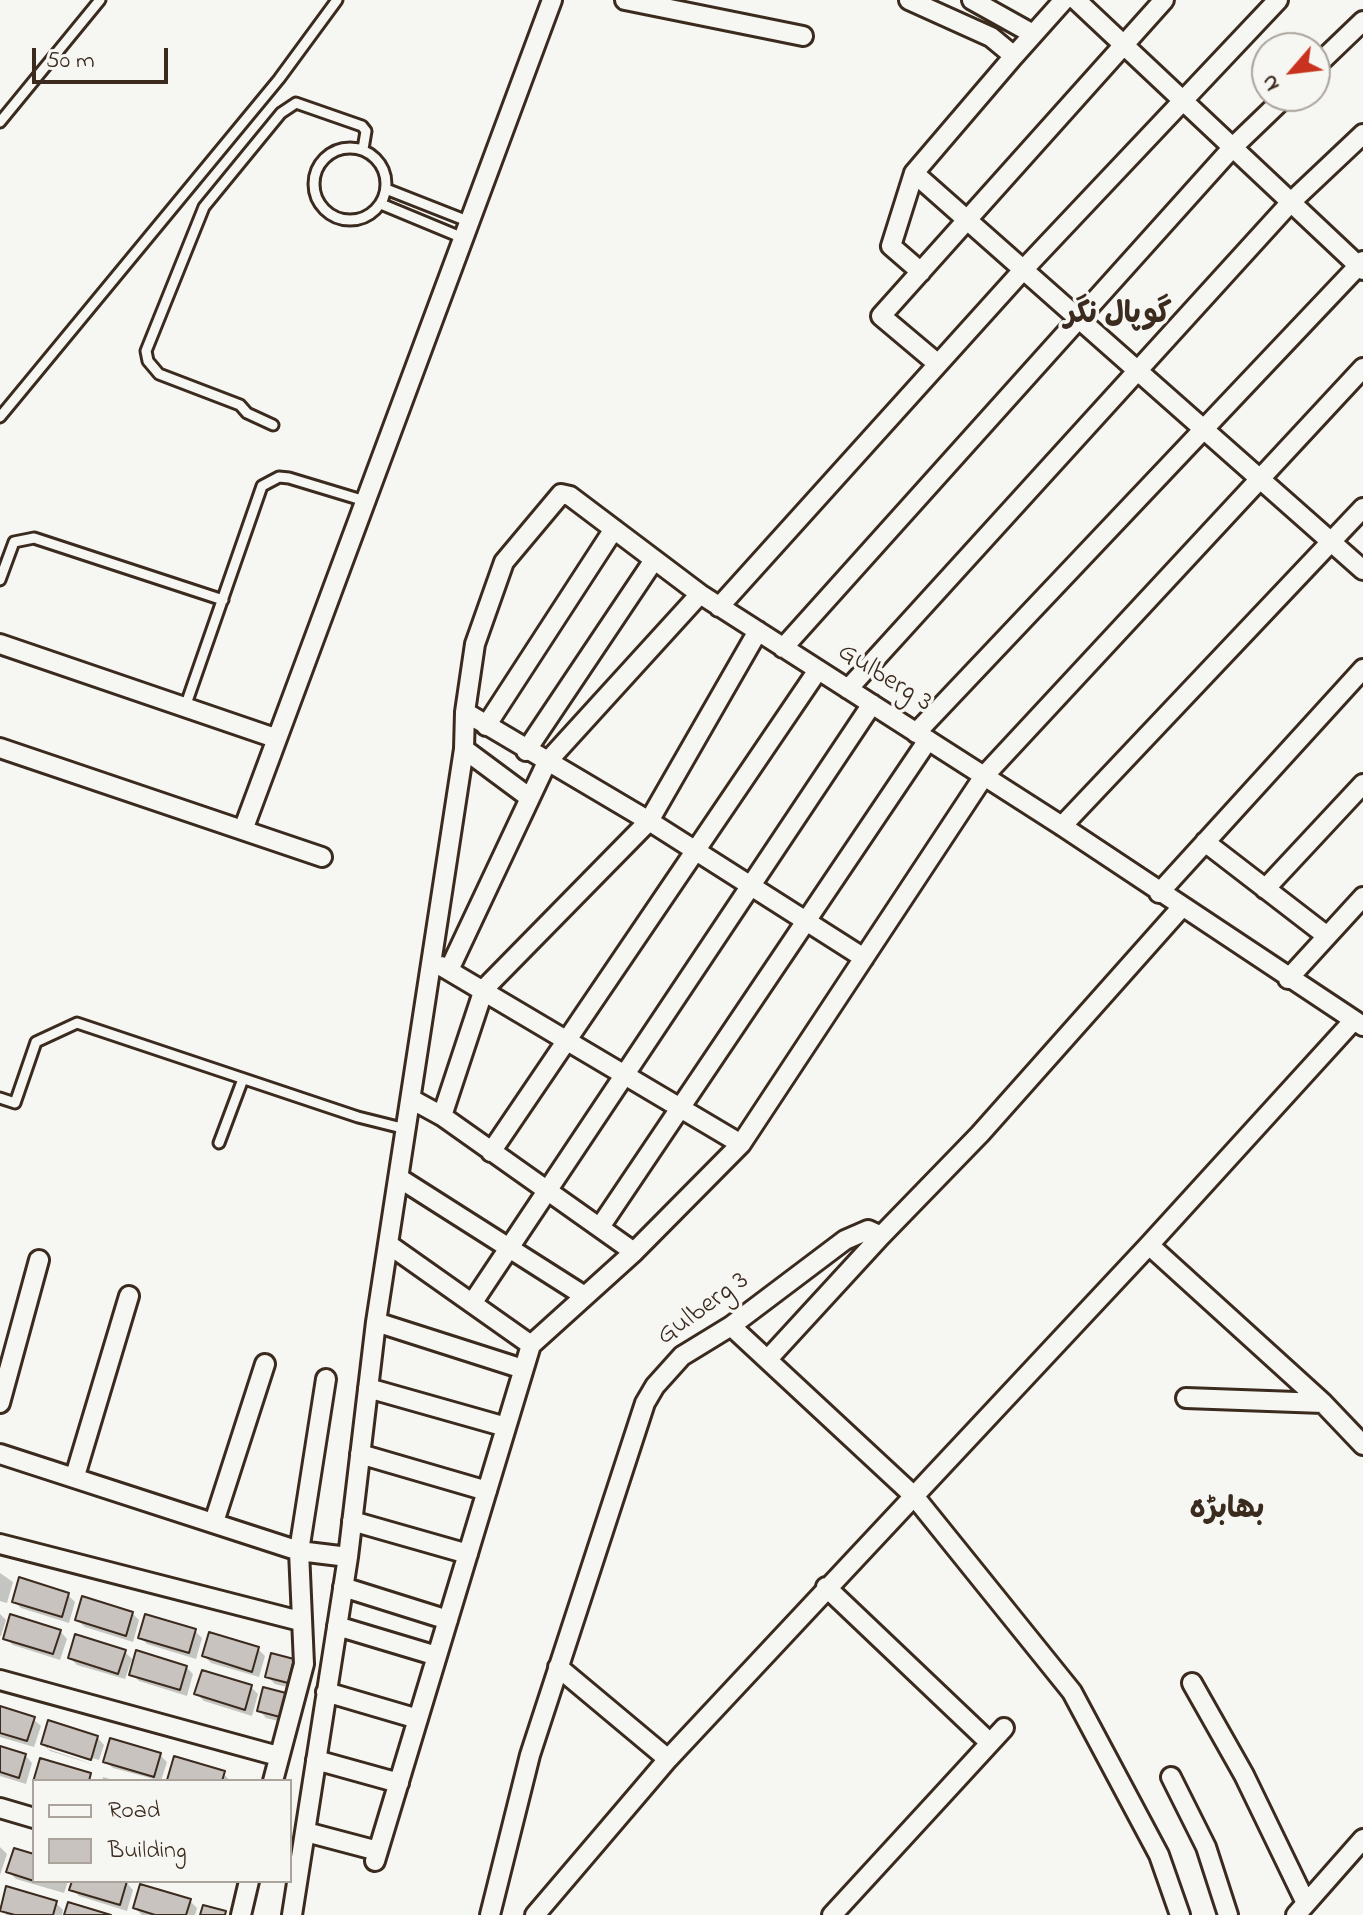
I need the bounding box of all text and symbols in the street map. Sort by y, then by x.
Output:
scale bar [36,32,172,82]
north arrow [1251,32,1331,112]
text: 50 m [46,44,95,79]
text: N [1254,68,1289,96]
district label: گوپال نگر [1064,299,1172,335]
street label: Gulberg 3 [830,637,938,721]
street label: Gulberg 3 [652,1265,756,1355]
district label: بھابڑہ [1190,1494,1264,1530]
legend [32,1779,292,1883]
text: Road [108,1794,160,1829]
text: Building [108,1834,187,1869]

